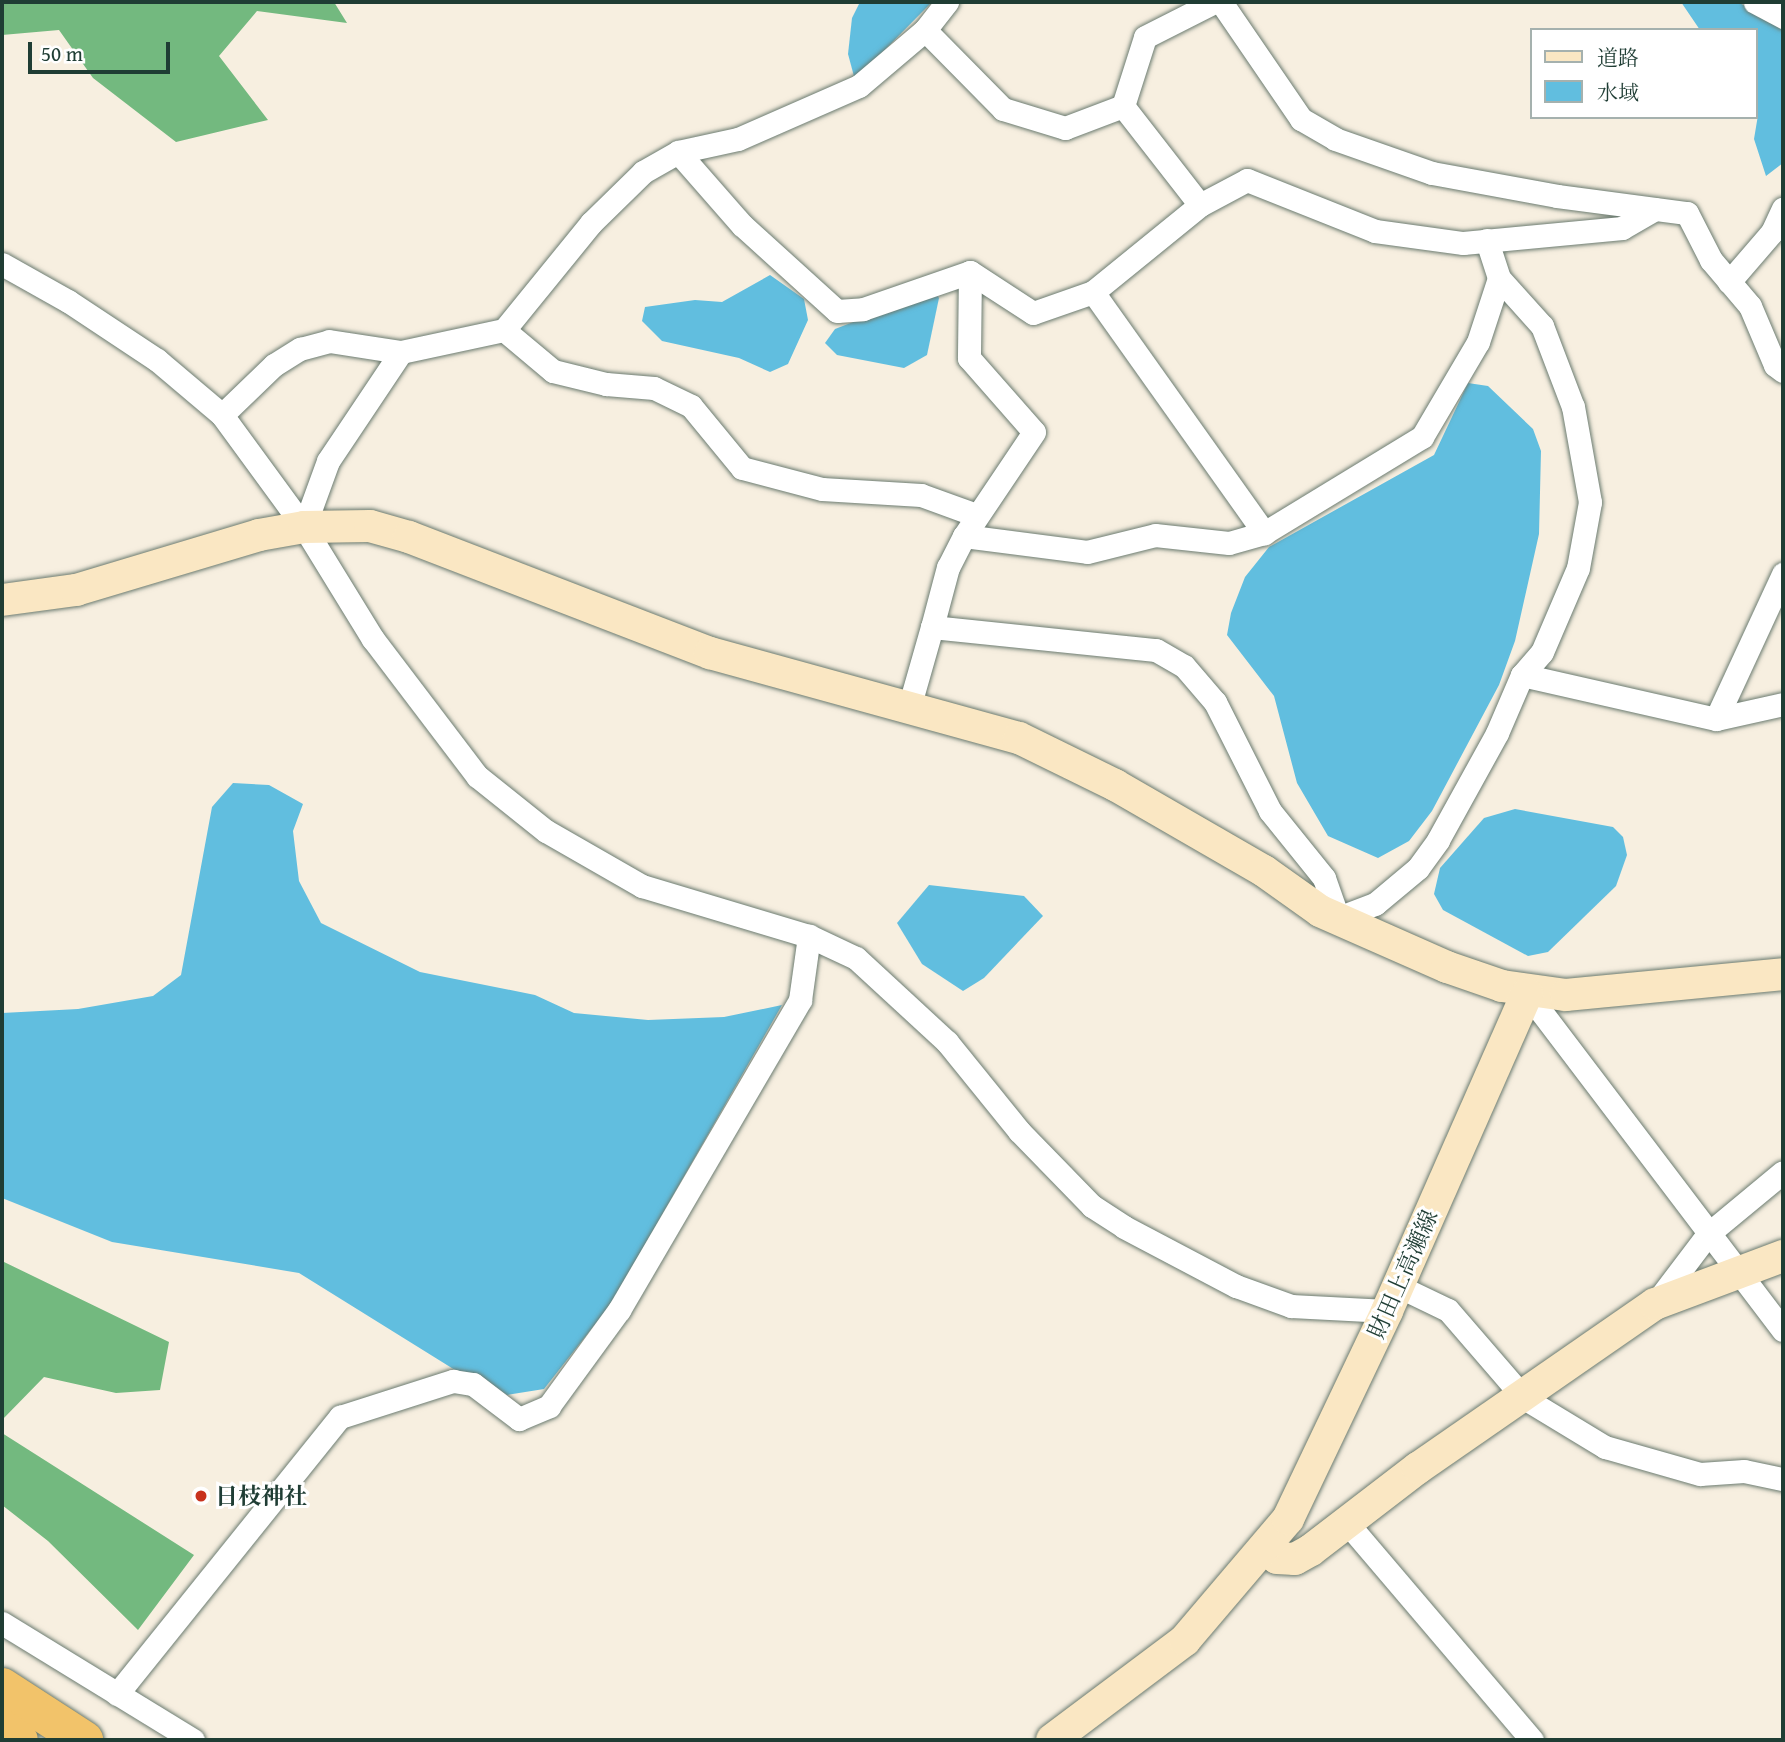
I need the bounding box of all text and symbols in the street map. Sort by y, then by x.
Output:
scale bar [32,28,173,72]
legend [1530,28,1757,119]
text: 50 m [41,38,83,69]
text: 道路 [1597,42,1639,73]
text: 水域 [1597,77,1639,108]
street label: 財田上高瀬線 [1362,1205,1444,1343]
place label: 日枝神社 [215,1482,307,1510]
marker: 日枝神社 [193,1488,209,1504]

